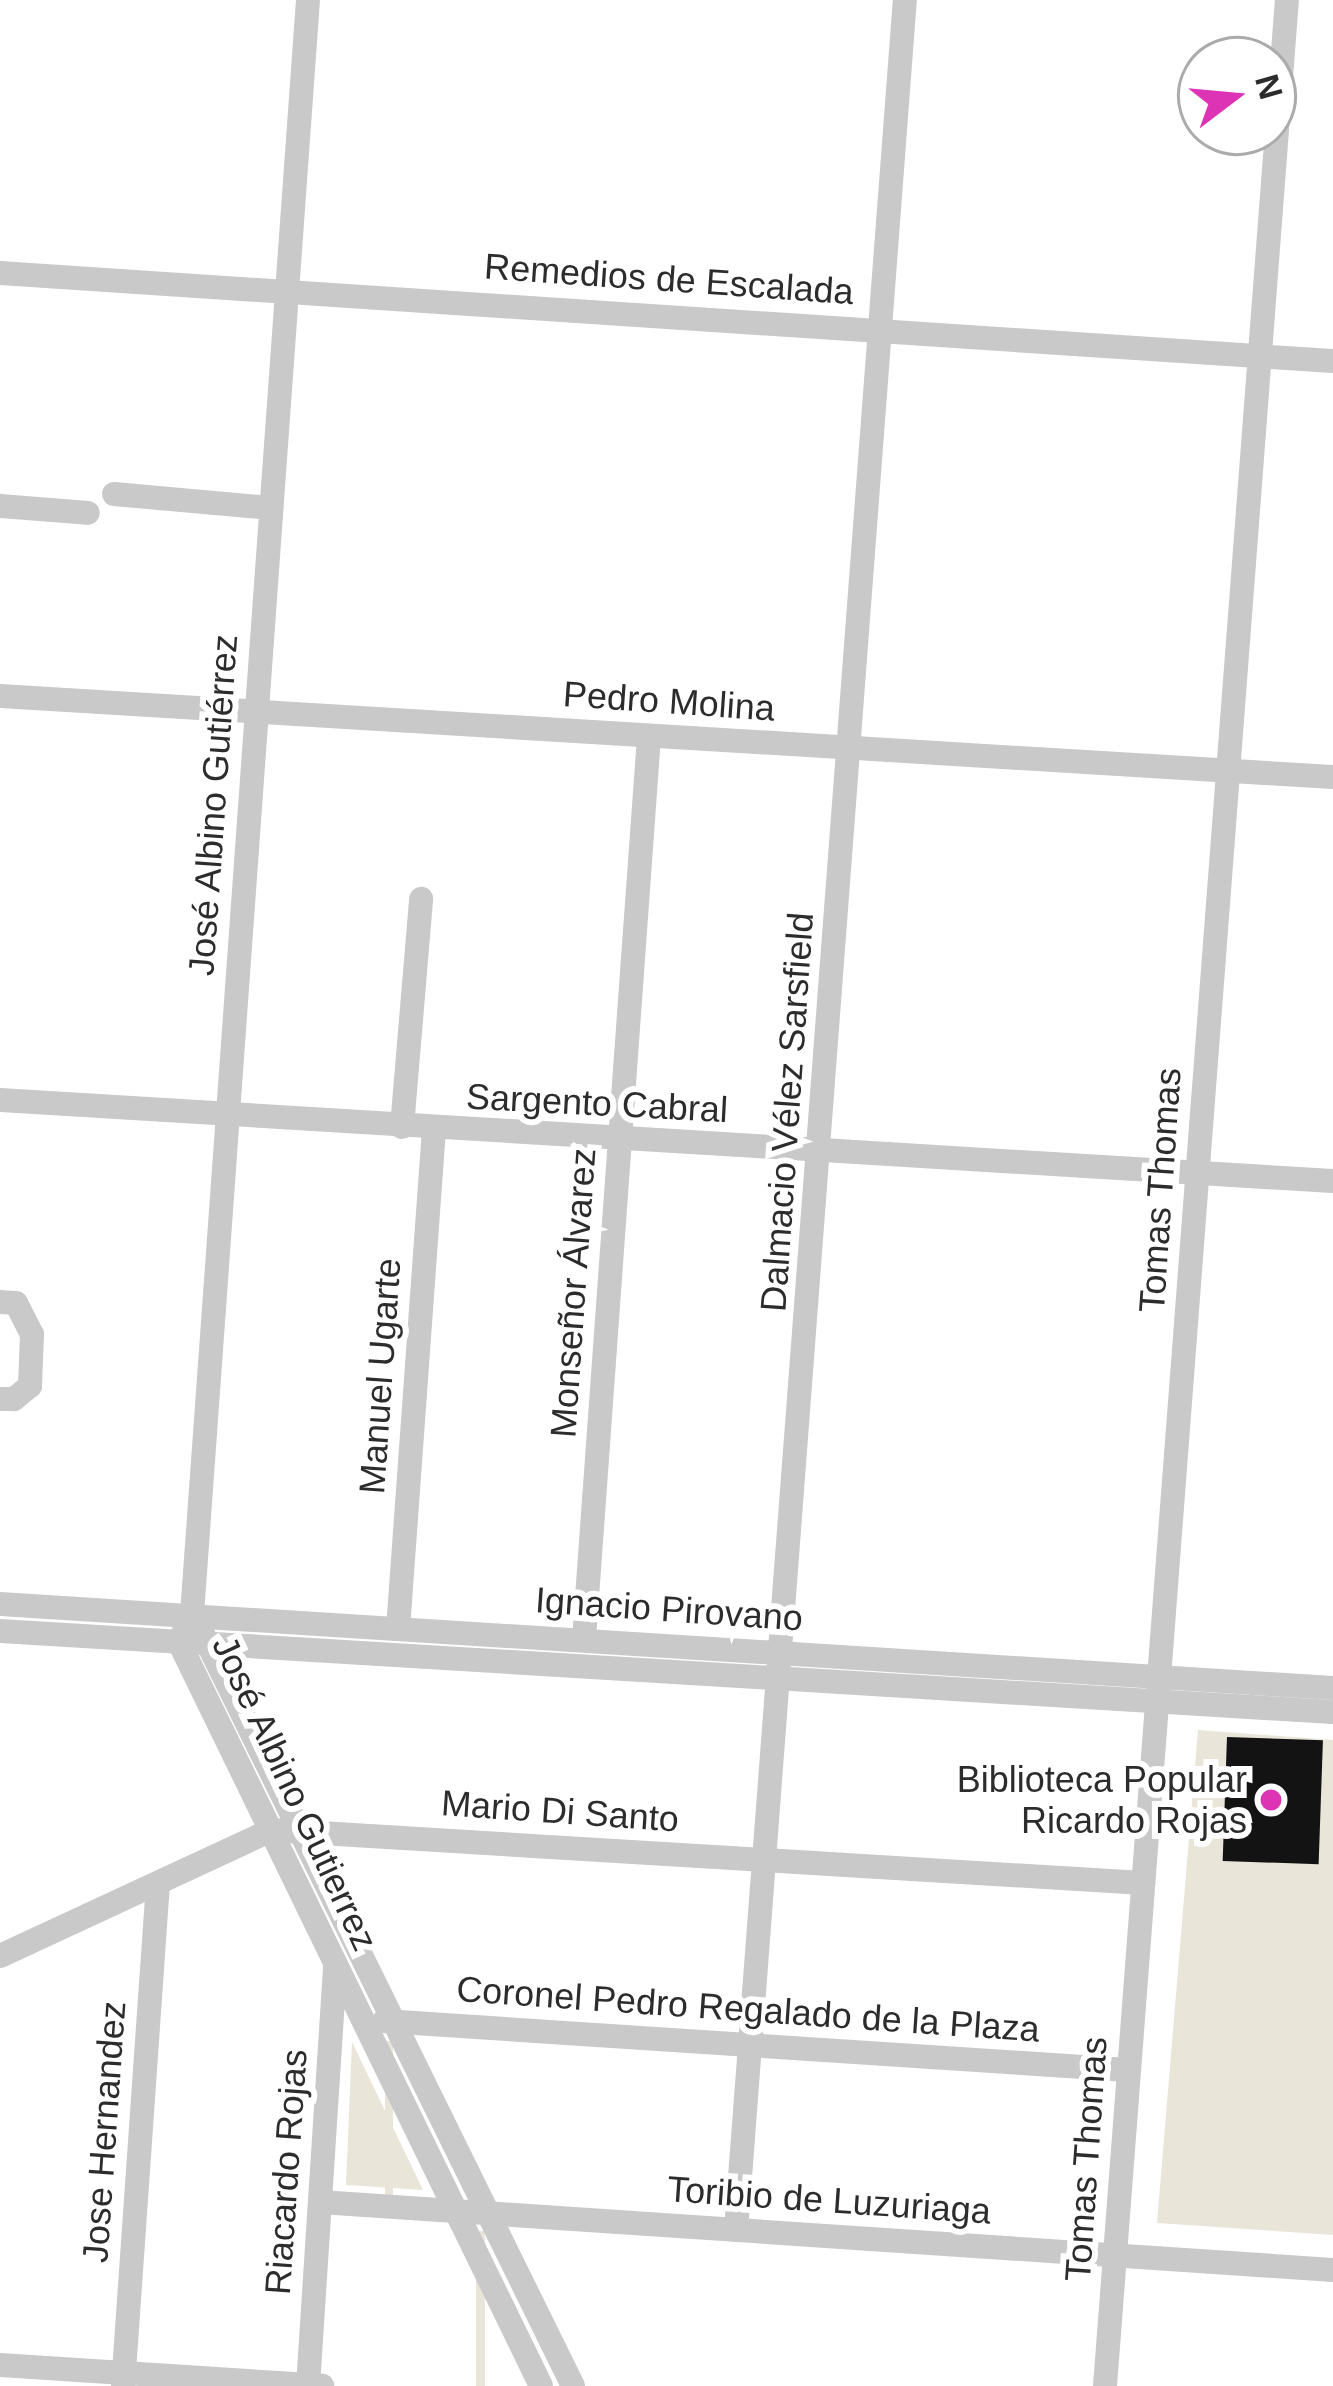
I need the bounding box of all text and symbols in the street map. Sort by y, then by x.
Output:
north arrow [1177,36,1297,156]
text: N [1248,70,1290,103]
street label: Remedios de Escalada [483,245,855,313]
street label: José Albino Gutiérrez [179,632,247,978]
street label: Pedro Molina [562,672,776,730]
street label: Dalmacio Vélez Sarsfield [751,911,823,1313]
street label: Tomas Thomas [1130,1066,1190,1314]
street label: Sargento Cabral [465,1075,729,1131]
street label: Monseñor Álvarez [541,1147,605,1439]
street label: Manuel Ugarte [350,1257,410,1495]
street label: Ignacio Pirovano [534,1578,804,1640]
street label: José Albino Gutierrez [203,1628,387,1958]
place label: Biblioteca Popular Ricardo Rojas [957,1757,1247,1842]
street label: Mario Di Santo [440,1781,680,1841]
marker: Biblioteca Popular Ricardo Rojas [1258,1787,1284,1813]
street label: Coronel Pedro Regalado de la Plaza [455,1967,1041,2051]
street label: Jose Hernandez [73,2000,135,2264]
street label: Tomas Thomas [1056,2035,1116,2283]
street label: Riacardo Rojas [256,2048,316,2296]
street label: Toribio de Luzuriaga [666,2167,992,2233]

